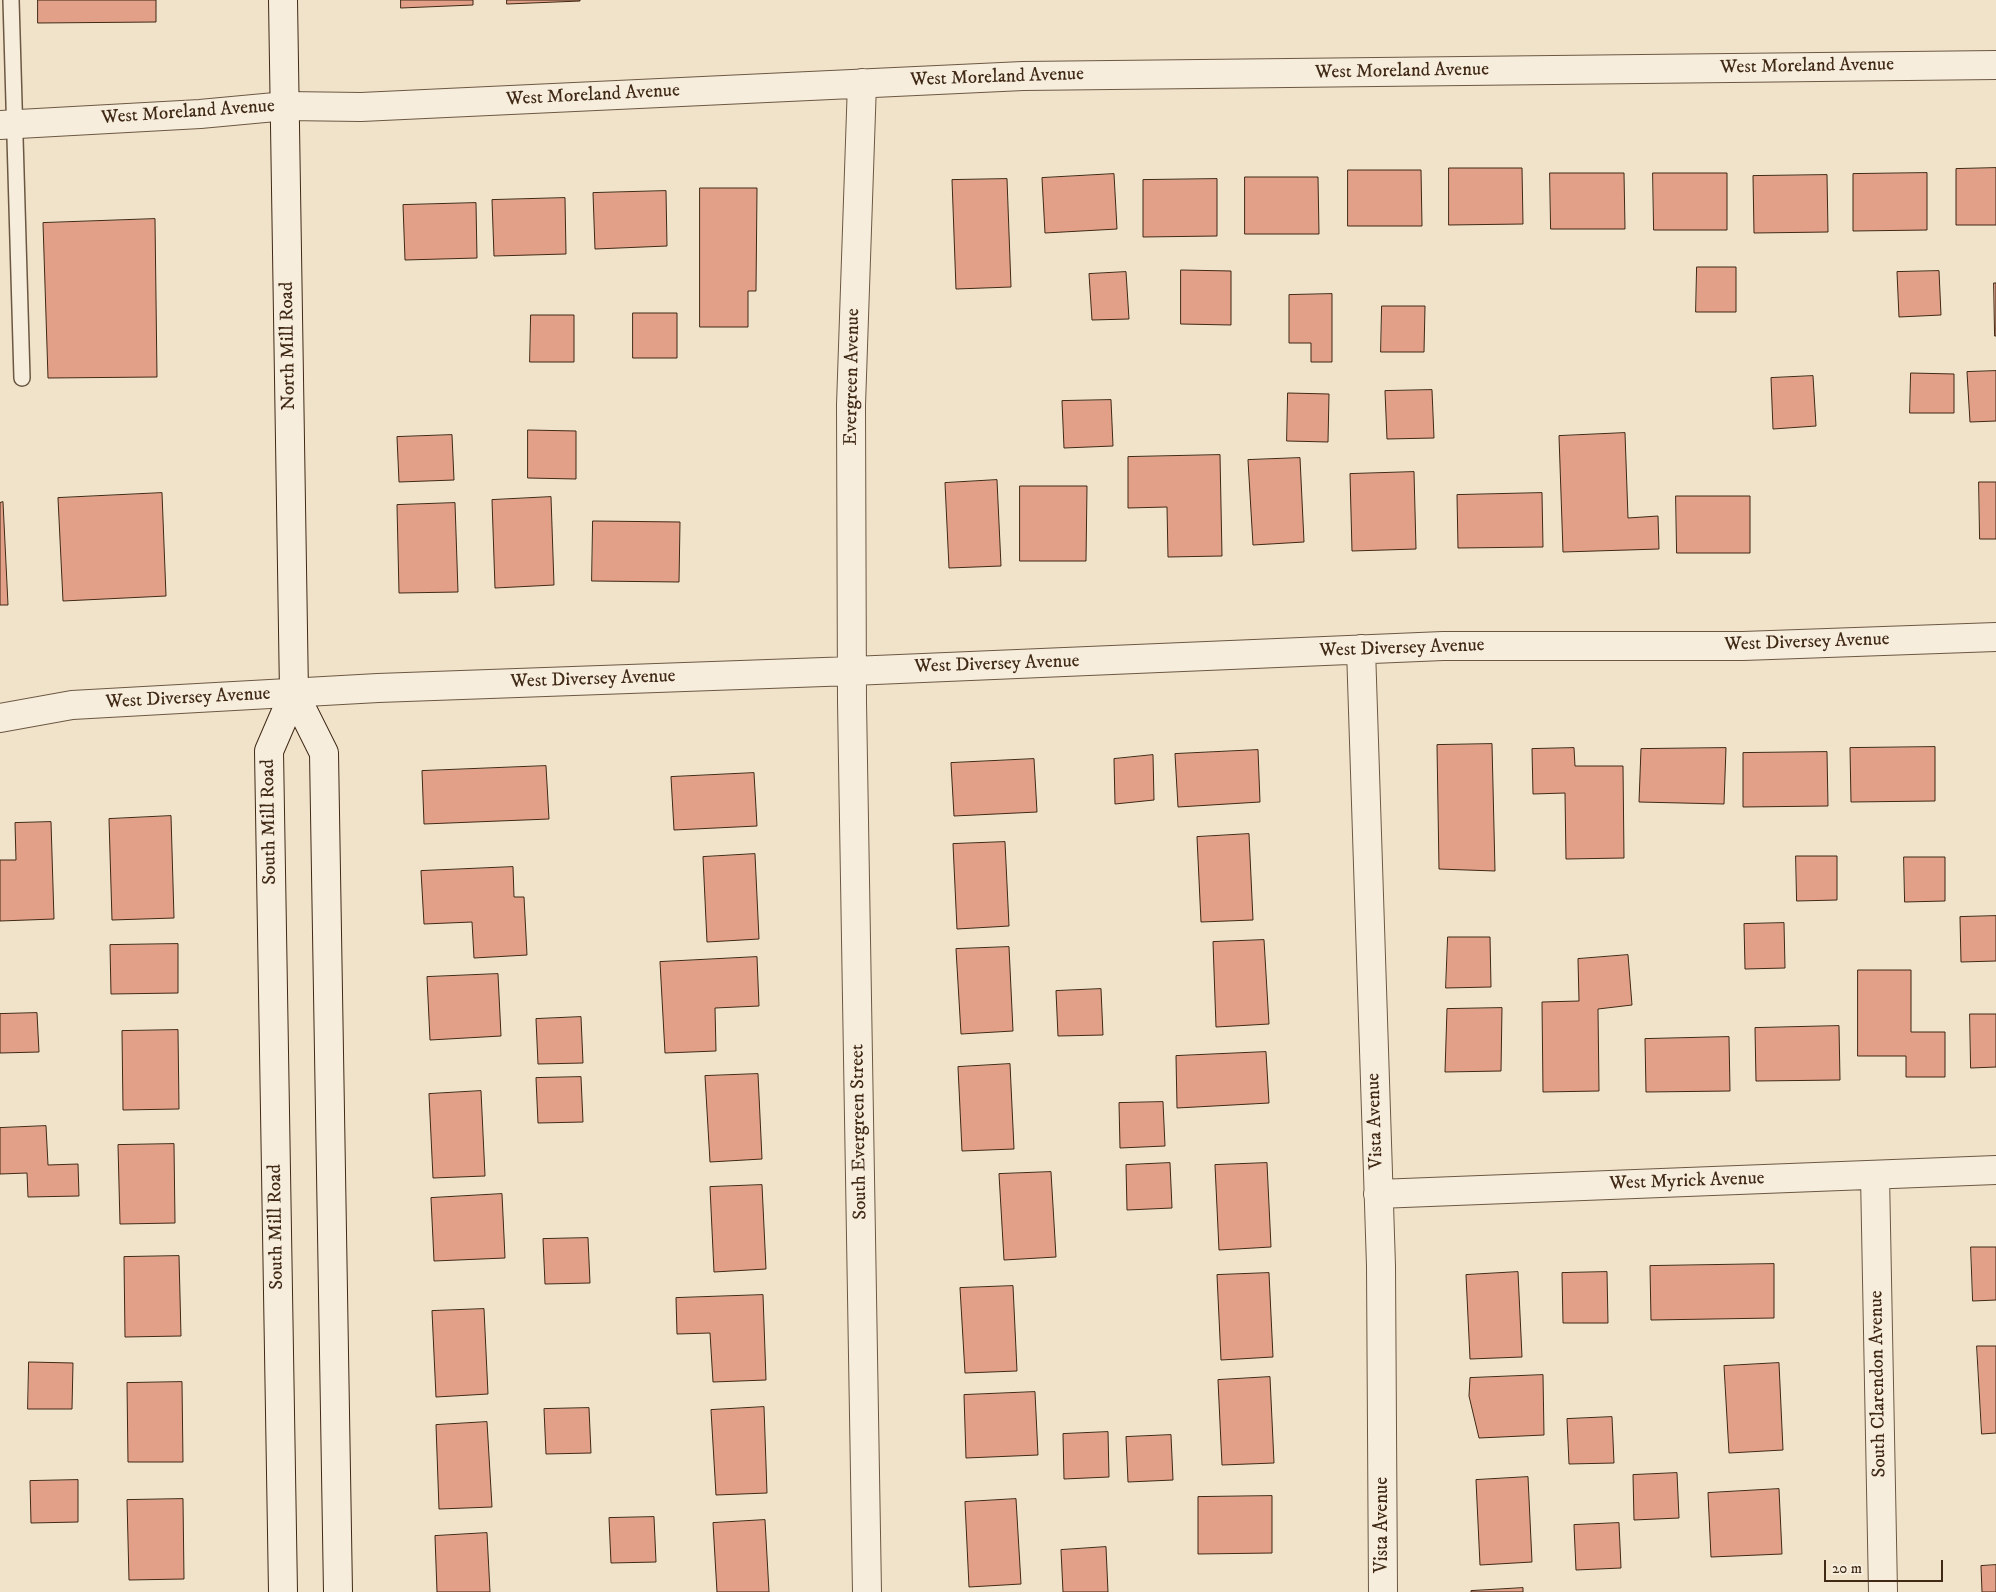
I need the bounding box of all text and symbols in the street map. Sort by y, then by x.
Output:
street label: West Moreland Avenue [1720,54,1894,80]
street label: West Moreland Avenue [1315,59,1489,85]
street label: West Moreland Avenue [910,64,1084,92]
street label: West Moreland Avenue [505,80,681,112]
street label: West Moreland Avenue [100,96,276,130]
street label: North Mill Road [276,281,302,411]
street label: Evergreen Avenue [840,308,866,446]
street label: West Diversey Avenue [1724,629,1890,657]
street label: West Diversey Avenue [1319,635,1485,663]
street label: West Diversey Avenue [914,651,1080,679]
street label: West Diversey Avenue [510,666,676,694]
street label: West Diversey Avenue [105,683,271,715]
street label: South Mill Road [258,759,282,885]
street label: South Evergreen Street [847,1044,873,1220]
street label: Vista Avenue [1363,1073,1389,1169]
street label: South Mill Road [265,1164,289,1290]
street label: West Myrick Avenue [1609,1168,1765,1196]
street label: South Clarendon Avenue [1866,1290,1892,1478]
street label: Vista Avenue [1372,1477,1394,1573]
scale bar [1826,1550,1945,1582]
text: 20 m [1832,1559,1862,1578]

